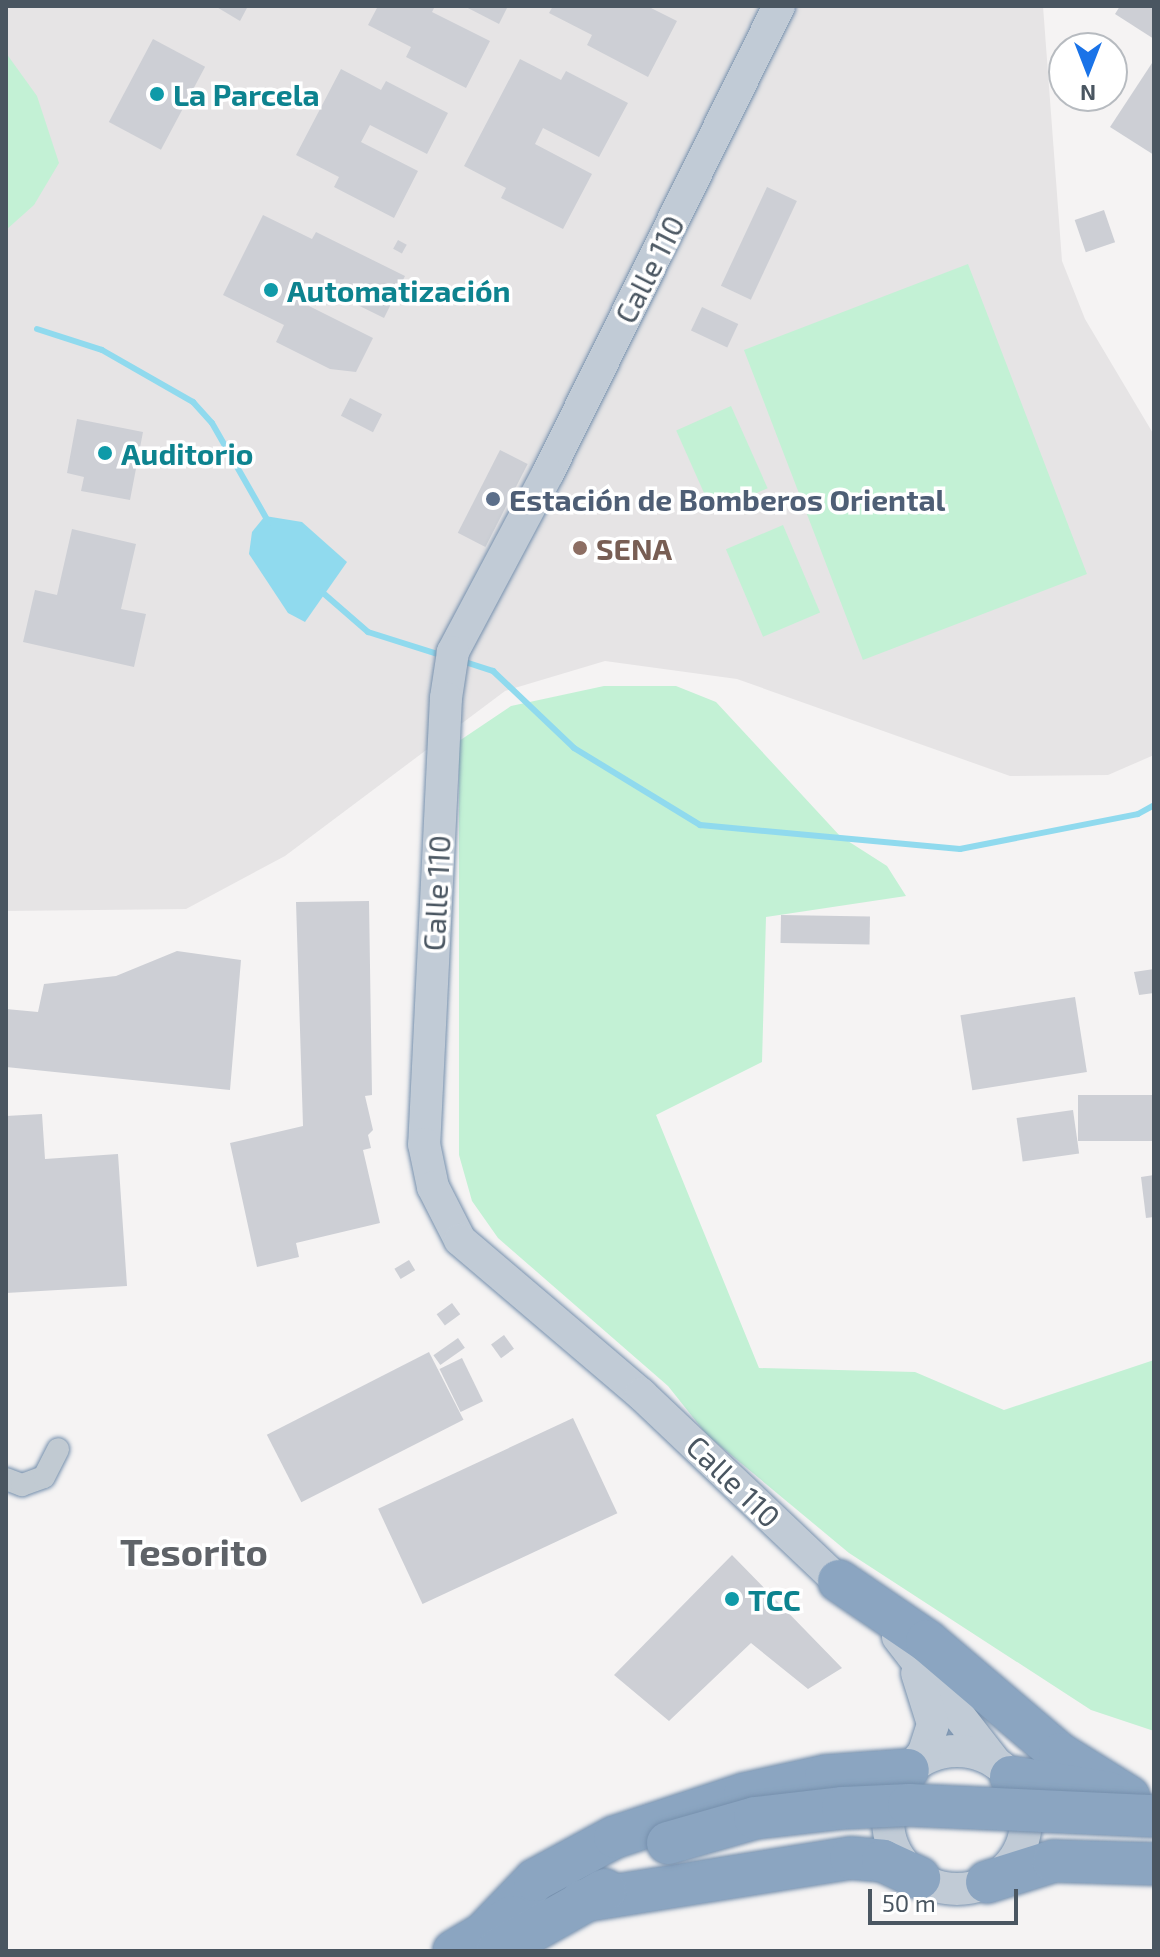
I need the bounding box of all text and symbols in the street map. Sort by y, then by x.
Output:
north arrow [1048,32,1128,112]
place label: La Parcela [173,76,320,112]
text: N [1080,81,1096,107]
marker: La Parcela [148,85,166,103]
street label: Calle 110 [607,209,691,329]
place label: Automatización [287,272,511,308]
marker: Automatización [262,281,280,299]
place label: Auditorio [121,435,253,471]
marker: Auditorio [96,444,114,462]
place label: Estación de Bomberos Oriental [509,481,945,517]
marker: Estación de Bomberos Oriental [484,490,502,508]
place label: SENA [596,530,672,566]
marker: SENA [571,539,589,557]
street label: Calle 110 [415,834,457,952]
street label: Calle 110 [680,1428,788,1534]
district label: Tesorito [120,1529,268,1575]
place label: TCC [748,1581,801,1617]
marker: TCC [723,1590,741,1608]
scale bar [872,1873,1022,1923]
text: 50 m [882,1888,936,1917]

